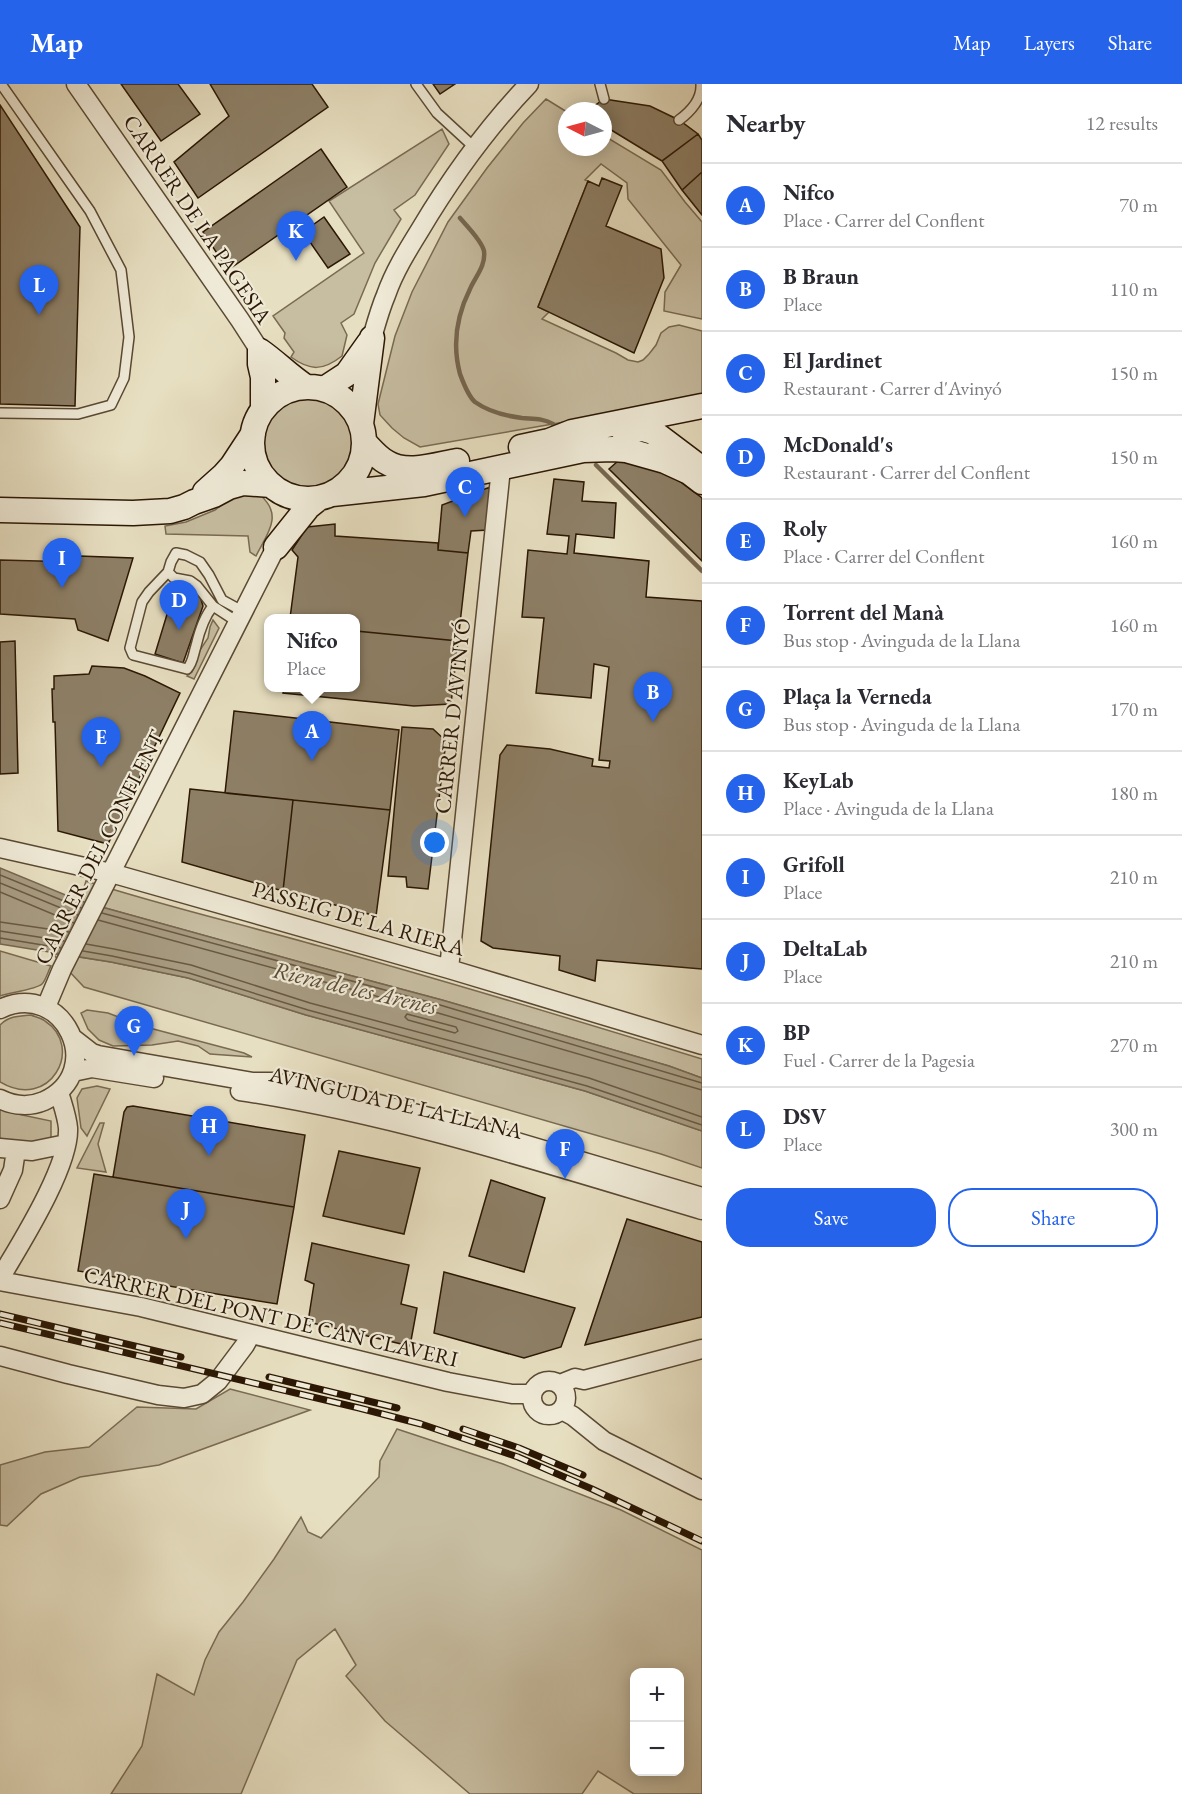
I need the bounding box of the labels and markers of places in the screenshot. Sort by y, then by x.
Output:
pin: K [276,212,316,261]
pin: L [20,266,58,315]
pin: C [446,468,484,517]
pin: I [42,538,82,588]
pin: D [160,580,198,630]
pin: B [634,672,672,722]
pin: A [292,712,332,761]
pin: E [82,718,120,767]
pin: G [114,1006,154,1056]
pin: H [190,1106,228,1156]
pin: F [546,1130,584,1179]
pin: J [166,1190,206,1239]

